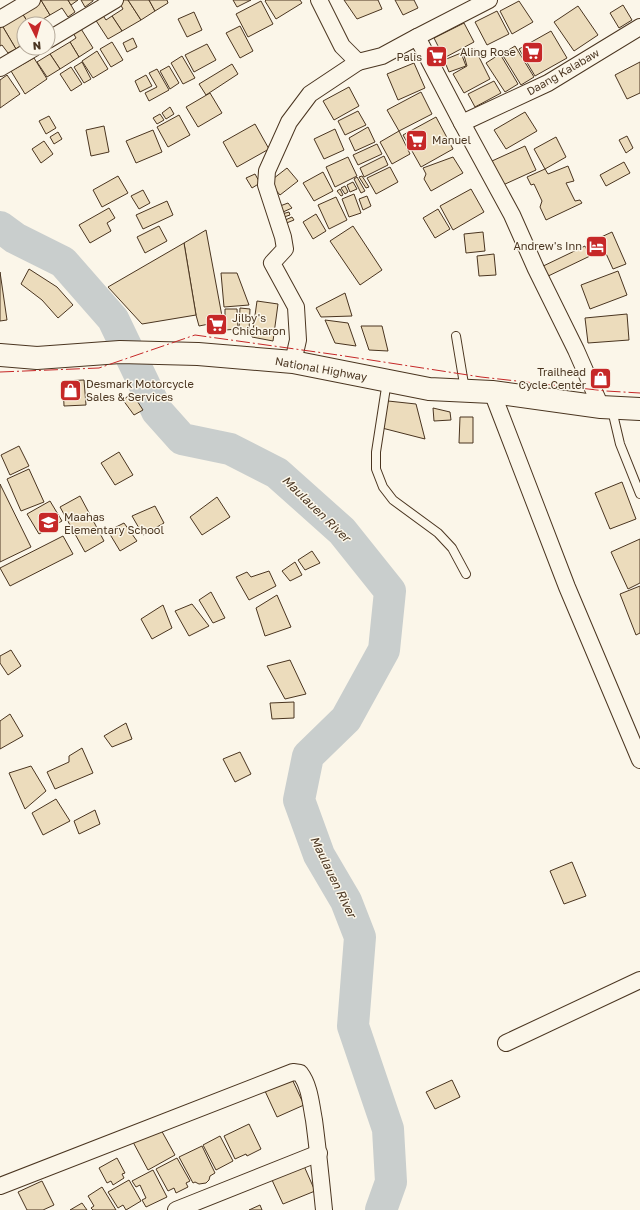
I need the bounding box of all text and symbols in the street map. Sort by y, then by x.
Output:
north arrow [16,16,56,56]
supermarket icon: Aling Rose [519,39,545,65]
text: N [32,40,42,53]
supermarket icon: Palis [424,44,450,70]
place label: Aling Rose [460,45,516,58]
street label: Daang Kalabaw [524,45,601,98]
place label: Palis [396,50,422,63]
supermarket icon: Manuel [404,127,430,153]
place label: Manuel [432,133,471,146]
hotel icon: Andrew's Inn [584,233,610,259]
place label: Andrew's Inn [513,239,582,252]
supermarket icon: Jilby's Chicharon [204,311,230,337]
place label: Jilby's Chicharon [232,311,286,337]
street label: National Highway [274,354,368,383]
place label: Trailhead Cycle Center [518,365,587,391]
shop icon: Trailhead Cycle Center [588,365,614,391]
shop icon: Desmark Motorcycle Sales & Services [57,377,83,403]
place label: Desmark Motorcycle Sales & Services [86,377,194,403]
water label: Maulauen River [279,472,355,547]
school or university icon: Maahas Elementary School [36,510,62,536]
place label: Maahas Elementary School [64,510,164,536]
water label: Maulauen River [307,833,361,922]

